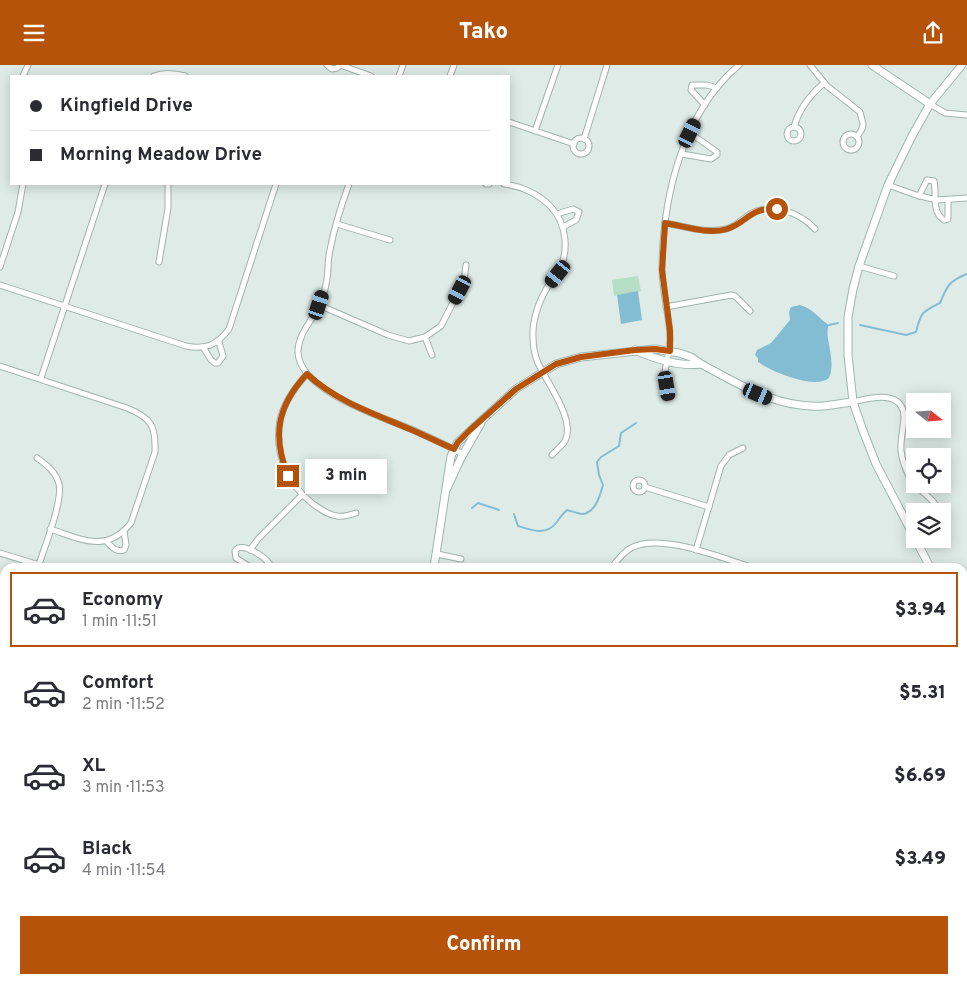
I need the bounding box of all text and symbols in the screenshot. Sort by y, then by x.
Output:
icon: menu [20,19,48,47]
text: Tako [459,19,508,46]
icon: share [919,19,947,47]
text: Kingfield Drive [60,94,193,118]
car [676,116,703,150]
text: Morning Meadow Drive [60,143,262,167]
route start [766,198,788,220]
car [542,258,573,290]
car [446,273,473,307]
car [307,288,330,322]
car [657,370,676,402]
car [741,381,774,407]
north arrow [906,393,951,437]
map controls [906,393,951,548]
button: locate [906,448,951,493]
callout: 3 min [306,459,388,493]
route end [277,465,299,487]
text: 3 min [325,466,367,486]
button: layers [906,503,951,548]
icon: car [22,587,67,632]
text: Economy [82,588,163,612]
text: $3.94 [895,598,946,622]
text: 1 min · 11:51 [82,612,157,632]
icon: car [22,670,67,715]
text: Comfort [82,671,154,695]
text: $5.31 [899,681,946,705]
text: 2 min · 11:52 [82,695,165,715]
icon: car [22,753,67,798]
text: XL [82,754,105,778]
text: $6.69 [894,764,946,788]
text: 3 min · 11:53 [82,778,165,798]
icon: car [22,836,67,881]
text: Black [82,837,132,861]
text: $3.49 [895,847,946,871]
text: 4 min · 11:54 [82,861,166,881]
button: Confirm [20,916,948,974]

